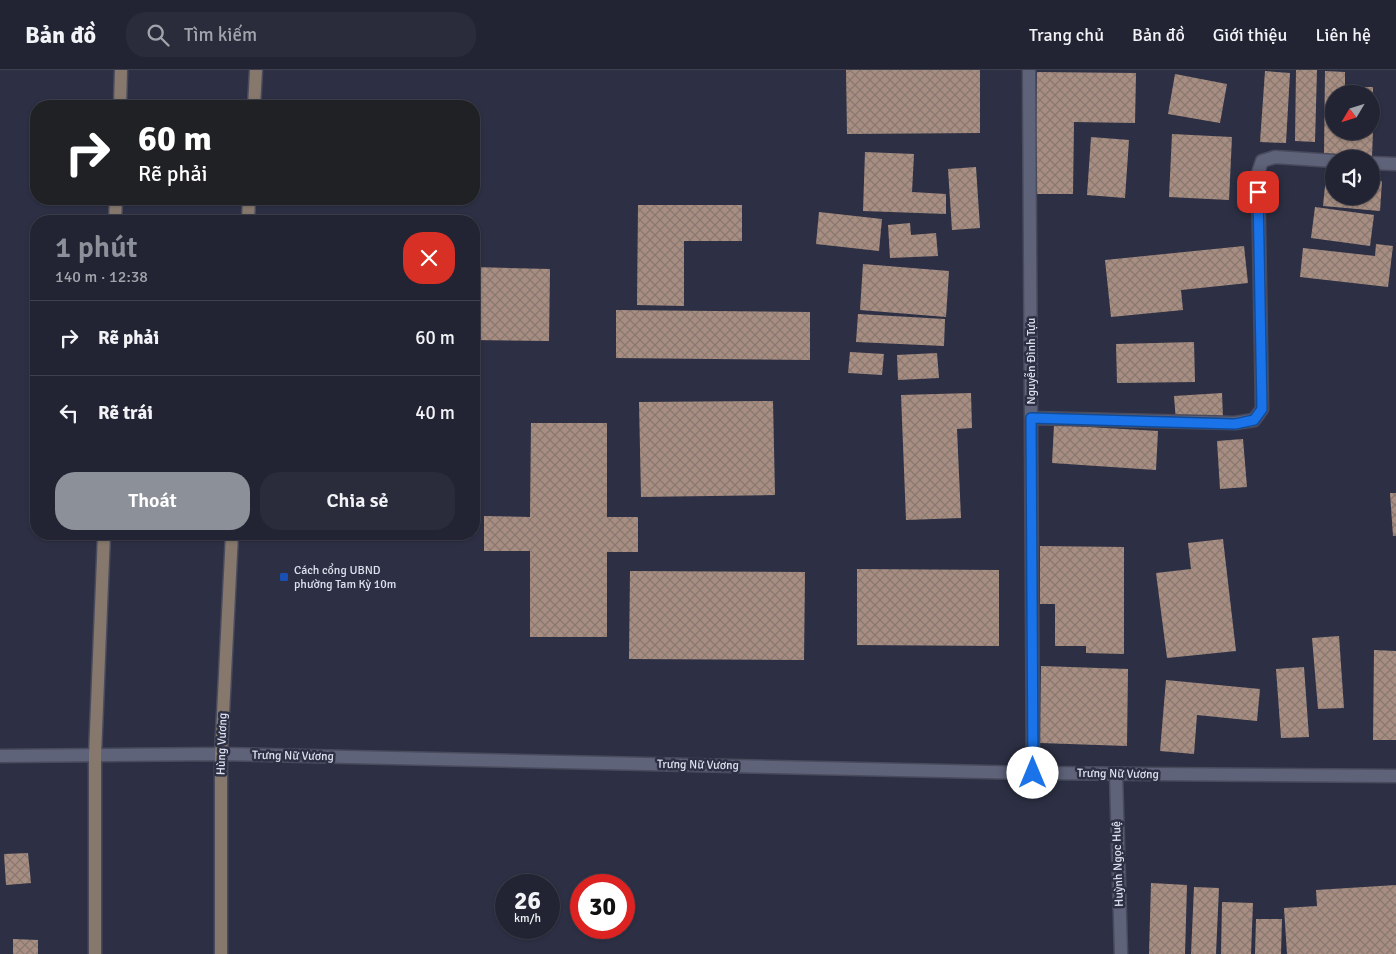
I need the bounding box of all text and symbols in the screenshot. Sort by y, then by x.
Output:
search box [126,12,476,57]
text: Bản đồ [25,20,96,50]
icon: search [144,21,172,49]
text: Tìm kiếm [184,23,257,47]
text: Trang chủ [1029,24,1104,46]
text: Bản đồ [1132,24,1185,46]
text: Giới thiệu [1213,24,1287,46]
text: Liên hệ [1315,24,1371,46]
north arrow [1325,85,1380,140]
map controls [1325,85,1380,205]
text: 60 m [138,117,212,160]
icon: right [55,120,120,185]
button: sound [1325,150,1380,205]
text: Rẽ phải [138,160,208,187]
pin [1237,171,1279,213]
icon: arrive [1244,178,1272,206]
text: 1 phút [55,229,137,266]
button: close [403,232,455,284]
text: 140 m · 12:38 [55,267,148,287]
street label: Nguyễn Đình Tựu [1024,318,1039,404]
icon: right [55,324,83,352]
text: Rẽ phải [98,326,159,350]
text: 60 m [415,326,455,350]
icon: left [55,399,83,427]
text: Rẽ trái [98,401,153,425]
text: 40 m [415,401,455,425]
button: Thoát [55,472,250,530]
button: Chia sẻ [260,472,455,530]
place label: Cách cổng UBND phường Tam Kỳ 10m [294,563,396,592]
marker: Cách cổng UBND phường Tam Kỳ 10m [278,571,290,583]
street label: Hùng Vương [213,713,231,775]
position arrow [1006,746,1058,798]
street label: Trưng Nữ Vương [252,748,334,764]
street label: Trưng Nữ Vương [657,757,739,773]
street label: Trưng Nữ Vương [1077,766,1159,782]
street label: Huỳnh Ngọc Huệ [1109,821,1127,907]
speed limit sign: 30 [570,874,635,939]
text: 26 [514,885,541,916]
text: km/h [514,911,541,926]

